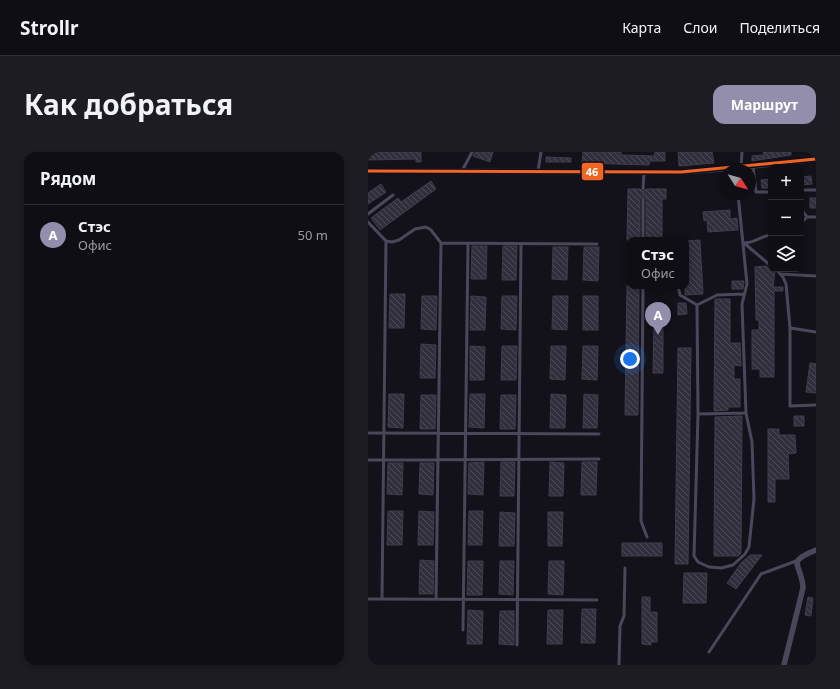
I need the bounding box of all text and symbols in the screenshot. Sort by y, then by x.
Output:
text: Strollr [20,15,79,41]
text: Карта [622,18,661,37]
text: Слои [683,18,717,37]
text: Поделиться [739,18,820,37]
text: Как добраться [24,85,233,123]
button: Маршрут [713,85,816,124]
line badge: 46 [581,162,604,181]
text: 46 [586,164,598,179]
north arrow [720,164,756,200]
map controls [768,164,804,272]
button: + [768,164,804,200]
text: Рядом [40,167,96,190]
button: − [768,200,804,236]
text: Стэс [78,216,111,236]
text: A [49,226,58,244]
text: 50 m [298,226,328,244]
text: Офис [78,236,112,254]
button: layers [768,236,804,272]
popup [627,237,689,289]
text: Стэс [641,244,674,264]
text: Офис [641,264,675,282]
pin: A [645,302,671,335]
your location [620,349,640,369]

